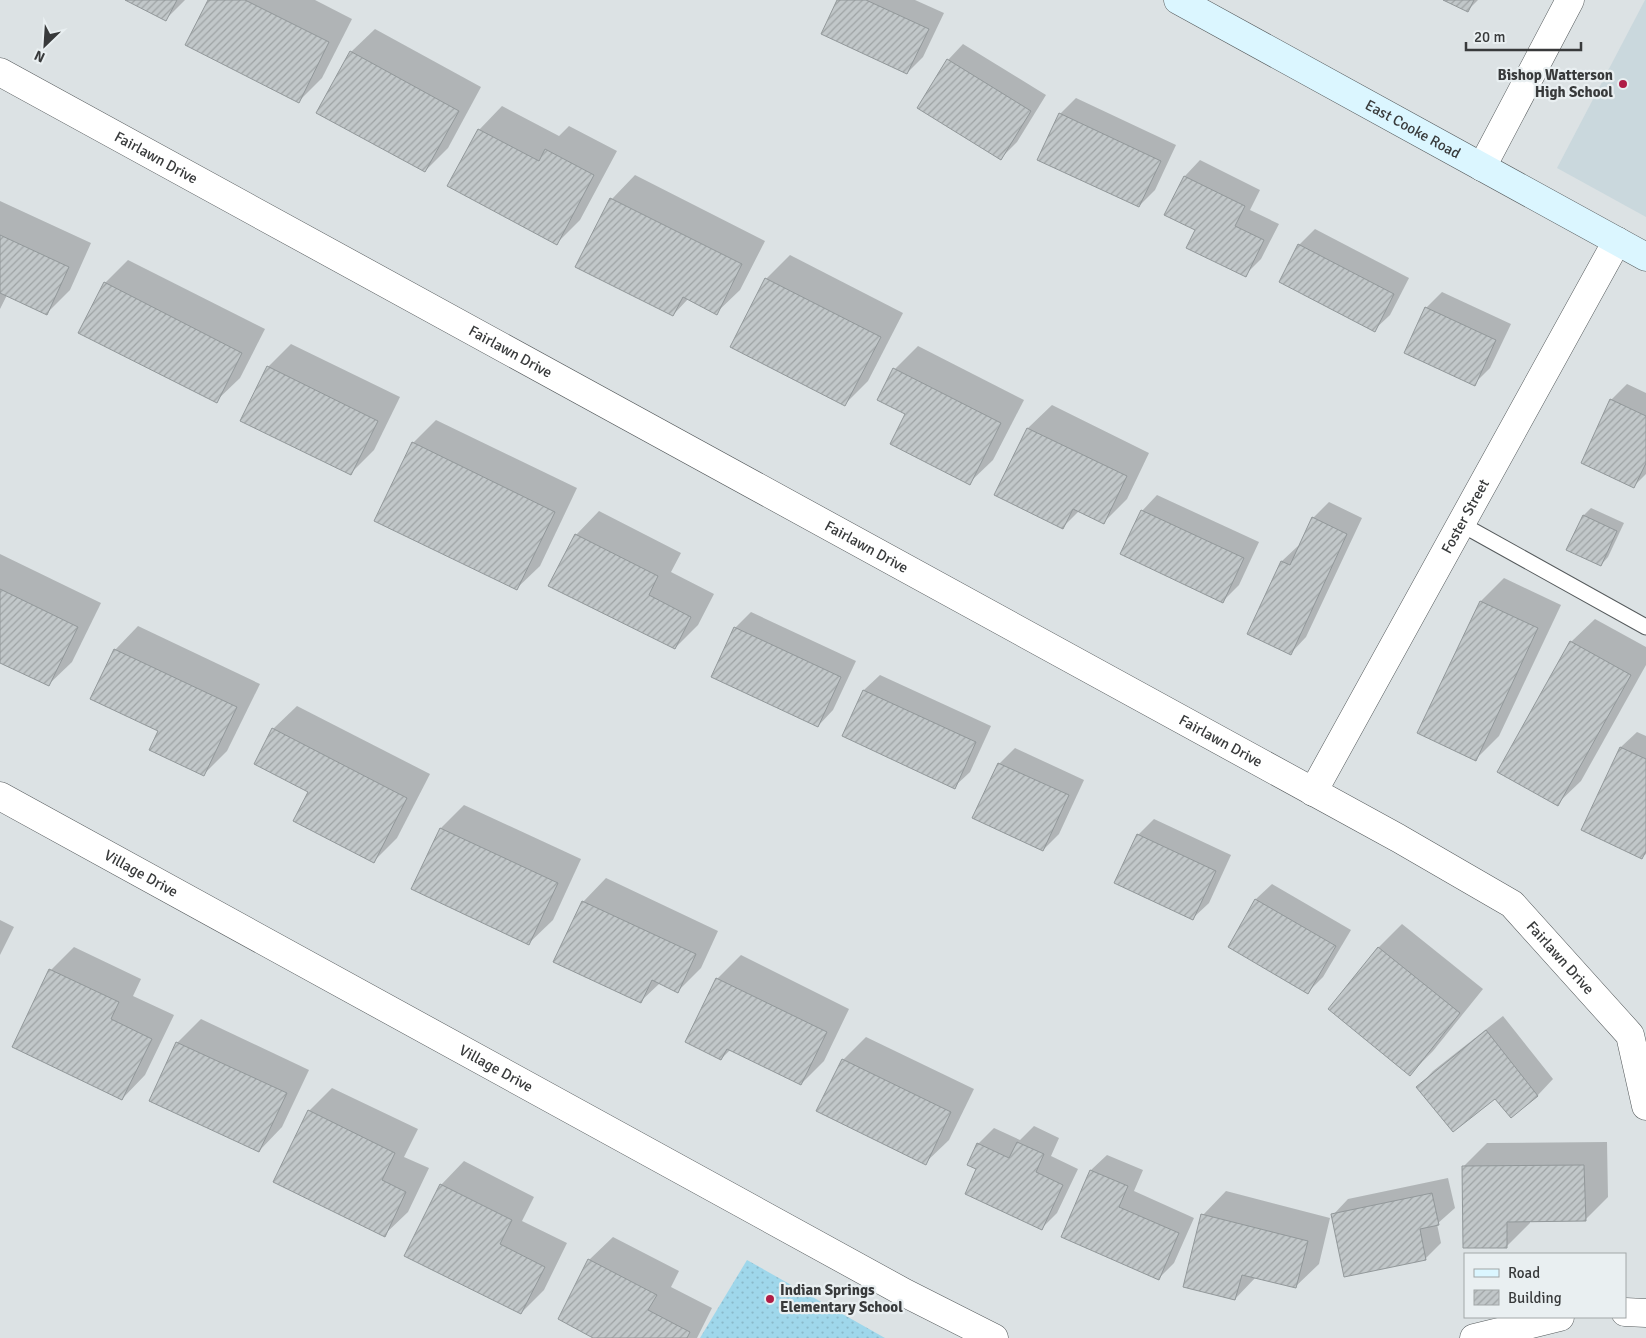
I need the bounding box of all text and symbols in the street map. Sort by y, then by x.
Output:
north arrow [20,20,70,70]
scale bar [1466,20,1581,52]
text: 20 m [1474,28,1505,46]
text: N [32,47,48,66]
place label: Bishop Watterson High School [1497,66,1613,101]
marker: Bishop Watterson High School [1617,78,1629,90]
street label: East Cooke Road [1362,96,1464,162]
street label: Fairlawn Drive [111,127,201,188]
street label: Fairlawn Drive [466,322,555,382]
street label: Foster Street [1437,476,1493,557]
street label: Fairlawn Drive [822,517,911,577]
street label: Fairlawn Drive [1176,711,1266,771]
street label: Village Drive [101,846,181,901]
street label: Fairlawn Drive [1523,917,1598,998]
street label: Village Drive [456,1041,536,1096]
legend [1464,1253,1626,1318]
text: Road [1508,1264,1540,1282]
place label: Indian Springs Elementary School [780,1281,903,1316]
text: Building [1508,1289,1562,1307]
marker: Indian Springs Elementary School [764,1293,776,1305]

